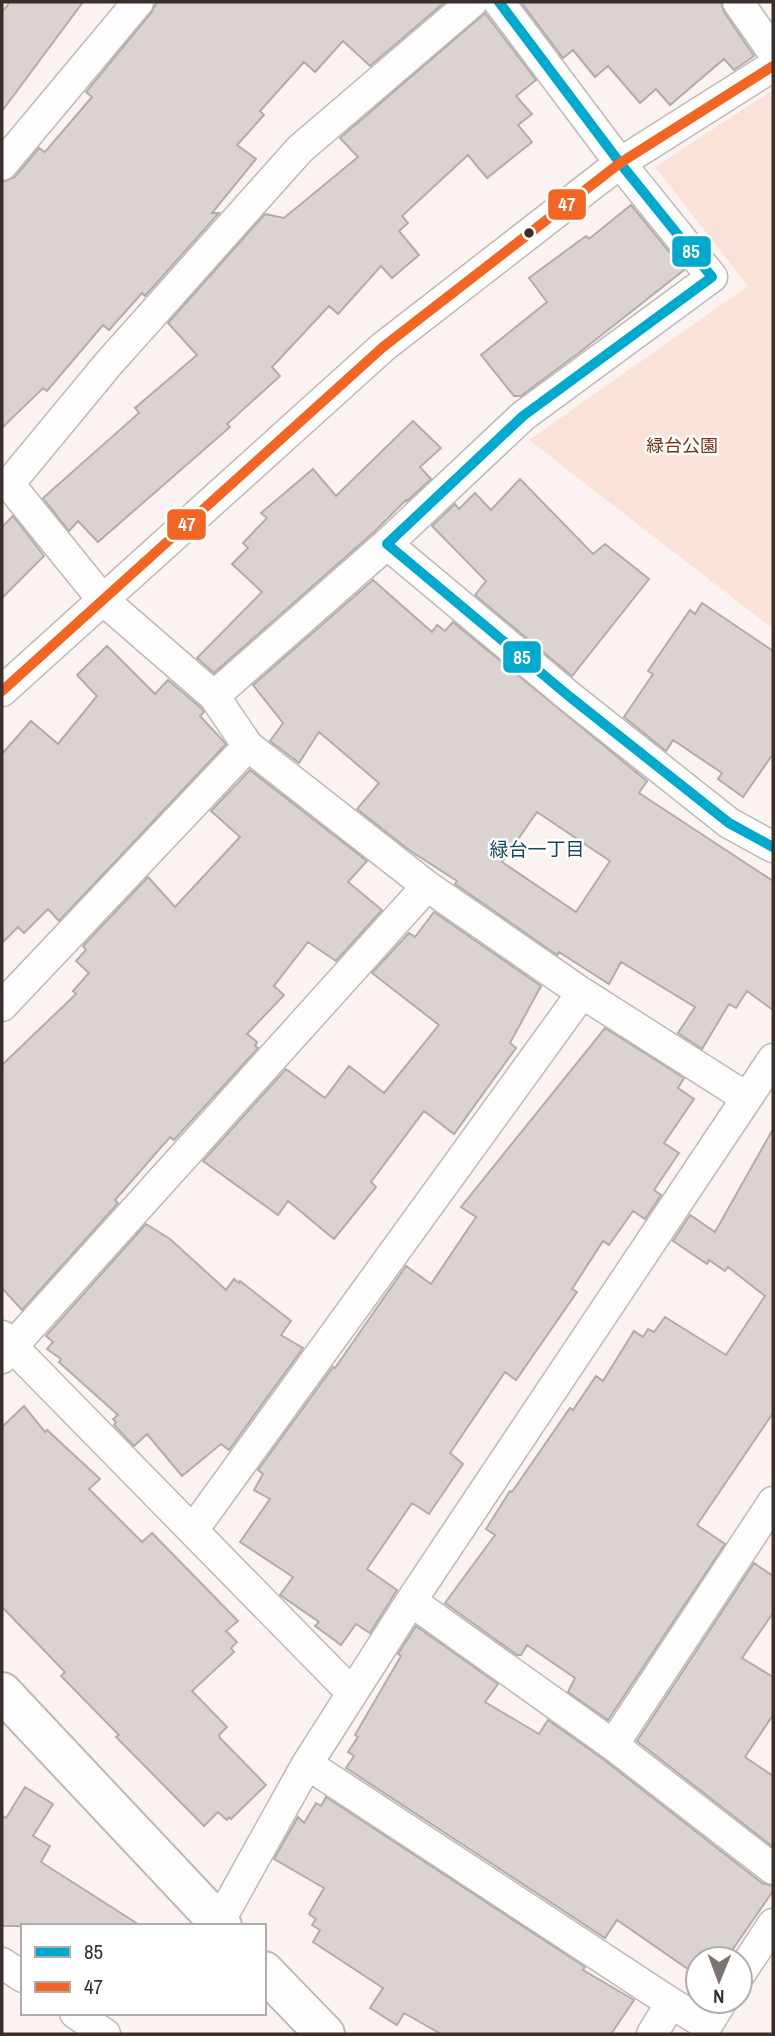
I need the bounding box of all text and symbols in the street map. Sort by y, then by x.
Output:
line badge: 47 [547,188,587,221]
text: 47 [558,191,576,217]
unlabelled marker [522,226,536,240]
line badge: 85 [671,235,712,268]
text: 85 [682,238,700,264]
park label: 緑台公園 [646,433,718,458]
line badge: 47 [166,508,207,541]
text: 47 [178,511,196,537]
line badge: 85 [502,640,542,674]
text: 85 [513,644,531,670]
district label: 緑台一丁目 [489,836,585,862]
legend [21,1924,266,2015]
text: 85 [84,1937,103,1966]
north arrow [684,1945,754,2015]
text: 47 [84,1972,103,2001]
text: N [713,1984,725,2010]

